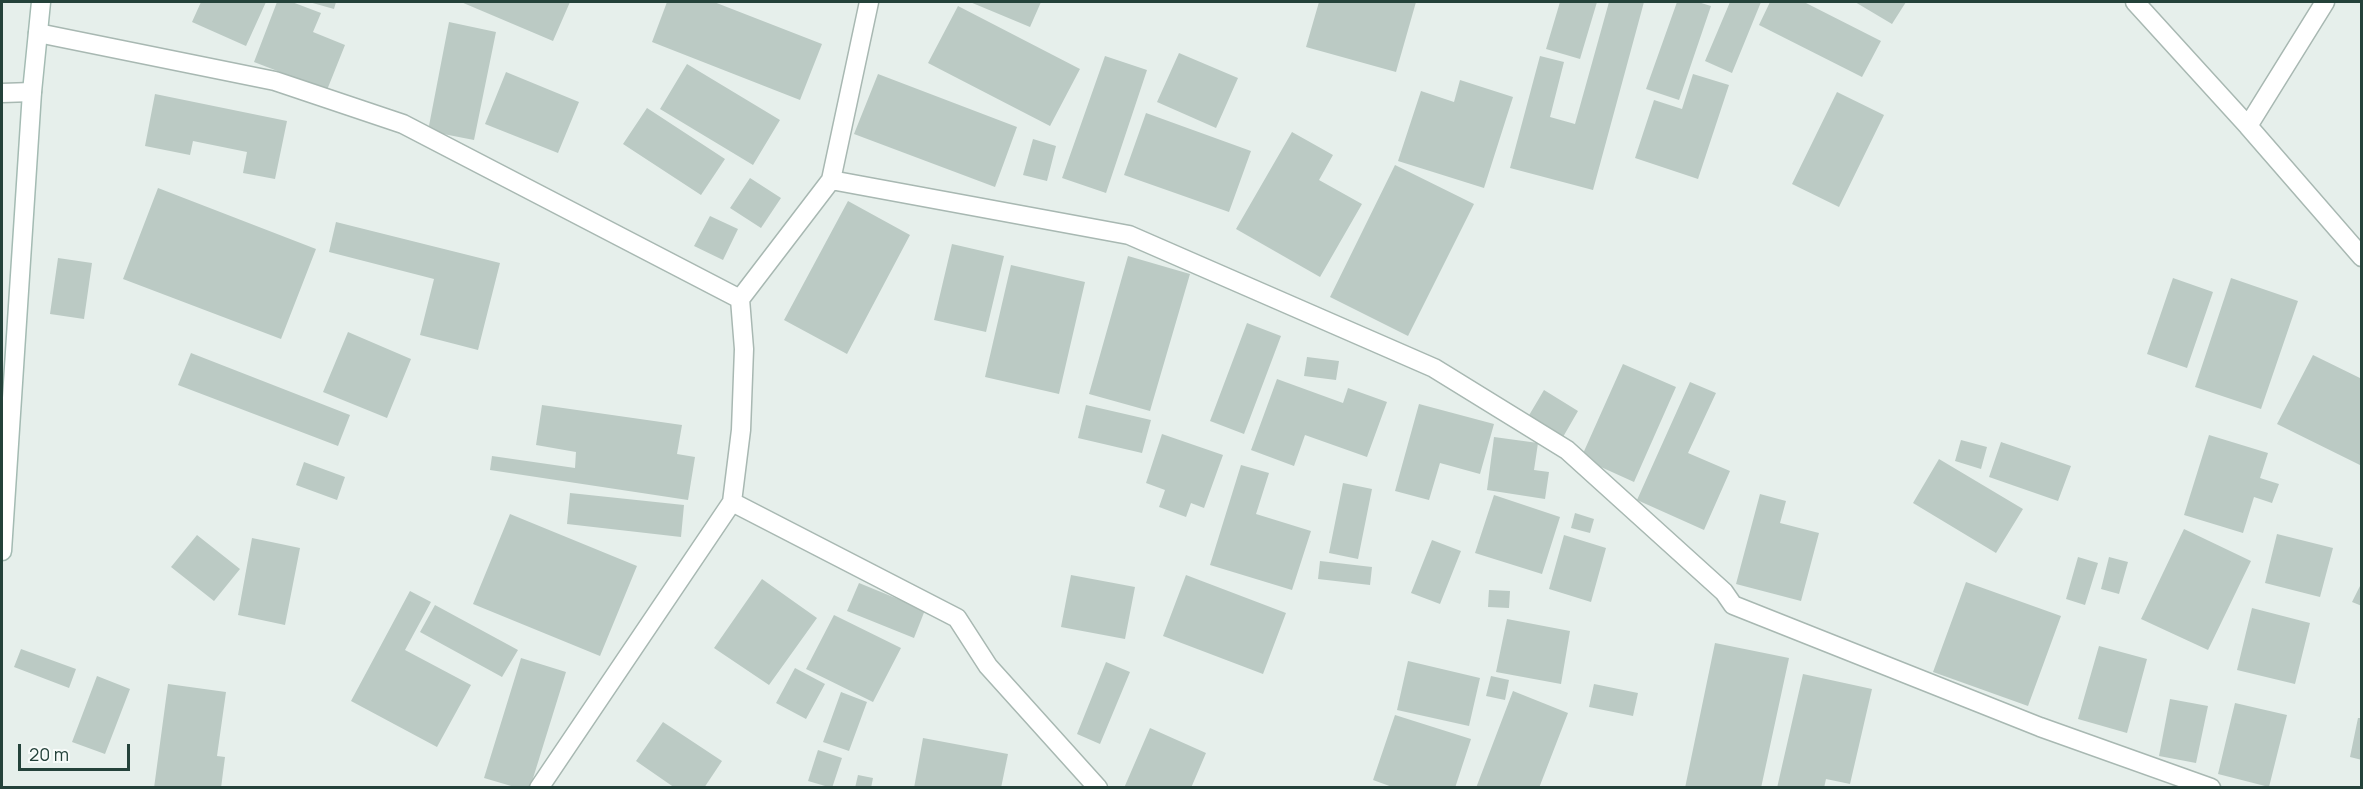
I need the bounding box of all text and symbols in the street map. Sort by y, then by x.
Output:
scale bar [21,732,134,770]
text: 20 m [29,742,69,766]

